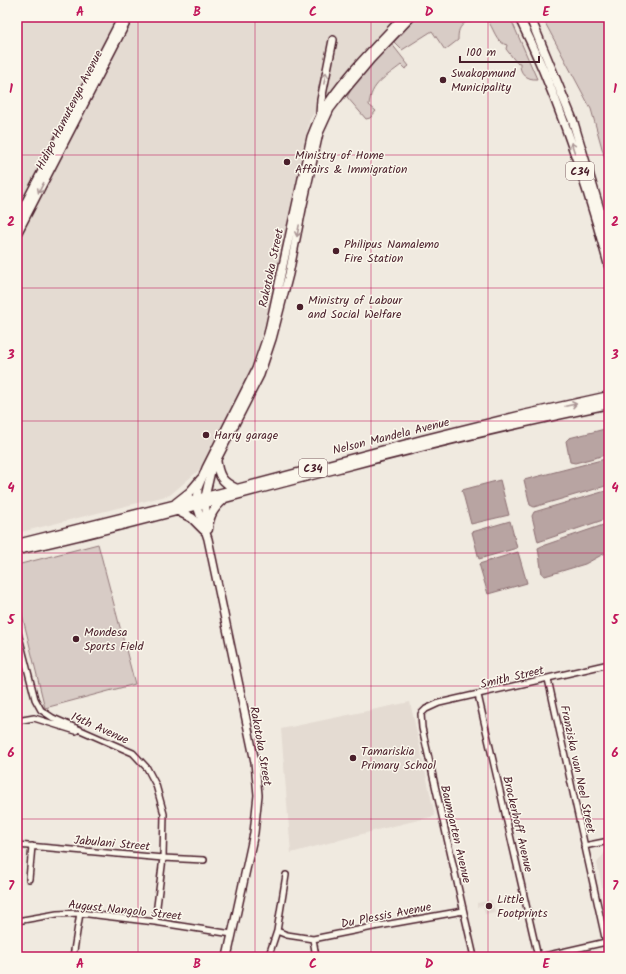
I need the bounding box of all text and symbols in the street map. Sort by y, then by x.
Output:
text: A [76,2,84,23]
text: B [193,2,201,23]
text: C [309,2,317,23]
text: D [425,2,434,23]
text: E [542,2,550,23]
scale bar [460,38,539,64]
text: 100 m [466,43,497,62]
street label: Hidipo Hamutenya Avenue [31,46,108,174]
place label: Swakopmund Municipality [451,64,517,97]
one-way arrow [322,72,330,85]
marker: Swakopmund Municipality [438,75,448,85]
text: 1 [9,79,13,100]
text: 1 [613,79,617,100]
one-way arrow [569,142,576,155]
place label: Ministry of Home Affairs & Immigration [295,146,407,179]
marker: Ministry of Home Affairs & Immigration [282,157,292,167]
road number: C34 [566,162,594,180]
one-way arrow [36,182,44,194]
text: 2 [7,212,15,233]
text: 2 [611,212,619,233]
one-way arrow [293,224,301,237]
street label: Rakotoka Street [254,227,289,309]
place label: Philipus Namalemo Fire Station [344,235,439,268]
marker: Philipus Namalemo Fire Station [331,246,341,256]
place label: Ministry of Labour and Social Welfare [308,291,403,324]
marker: Ministry of Labour and Social Welfare [295,302,305,312]
text: 3 [6,345,15,366]
text: 3 [610,345,619,366]
one-way arrow [564,400,577,408]
street label: Nelson Mandela Avenue [331,413,452,460]
place label: Harry garage [214,426,279,445]
marker: Harry garage [201,430,211,440]
road number: C34 [299,459,327,477]
text: 4 [7,478,15,499]
text: 4 [611,478,619,499]
text: 5 [7,610,16,631]
text: 5 [611,610,620,631]
place label: Mondesa Sports Field [84,623,145,656]
marker: Mondesa Sports Field [71,634,81,644]
street label: Smith Street [478,661,546,694]
street label: Franziska van Neel Street [555,703,600,835]
street label: Rakotoka Street [244,705,277,788]
street label: 14th Avenue [68,707,132,750]
place label: Tamariskia Primary School [361,742,436,775]
text: 6 [7,743,15,764]
text: 6 [611,743,619,764]
marker: Tamariskia Primary School [348,753,358,763]
street label: Brockerhoff Avenue [497,774,538,875]
street label: Baumgarten Avenue [435,783,476,886]
street label: Jabulani Street [73,831,151,856]
text: 7 [8,876,15,897]
text: 7 [612,876,619,897]
place label: Little Footprints [497,890,548,923]
street label: August Nangolo Street [67,895,183,926]
street label: Du Plessis Avenue [339,897,433,934]
marker: Little Footprints [484,901,494,911]
text: A [76,954,84,974]
text: B [193,954,201,974]
text: C [309,954,317,974]
text: D [425,954,434,974]
text: E [542,954,550,974]

